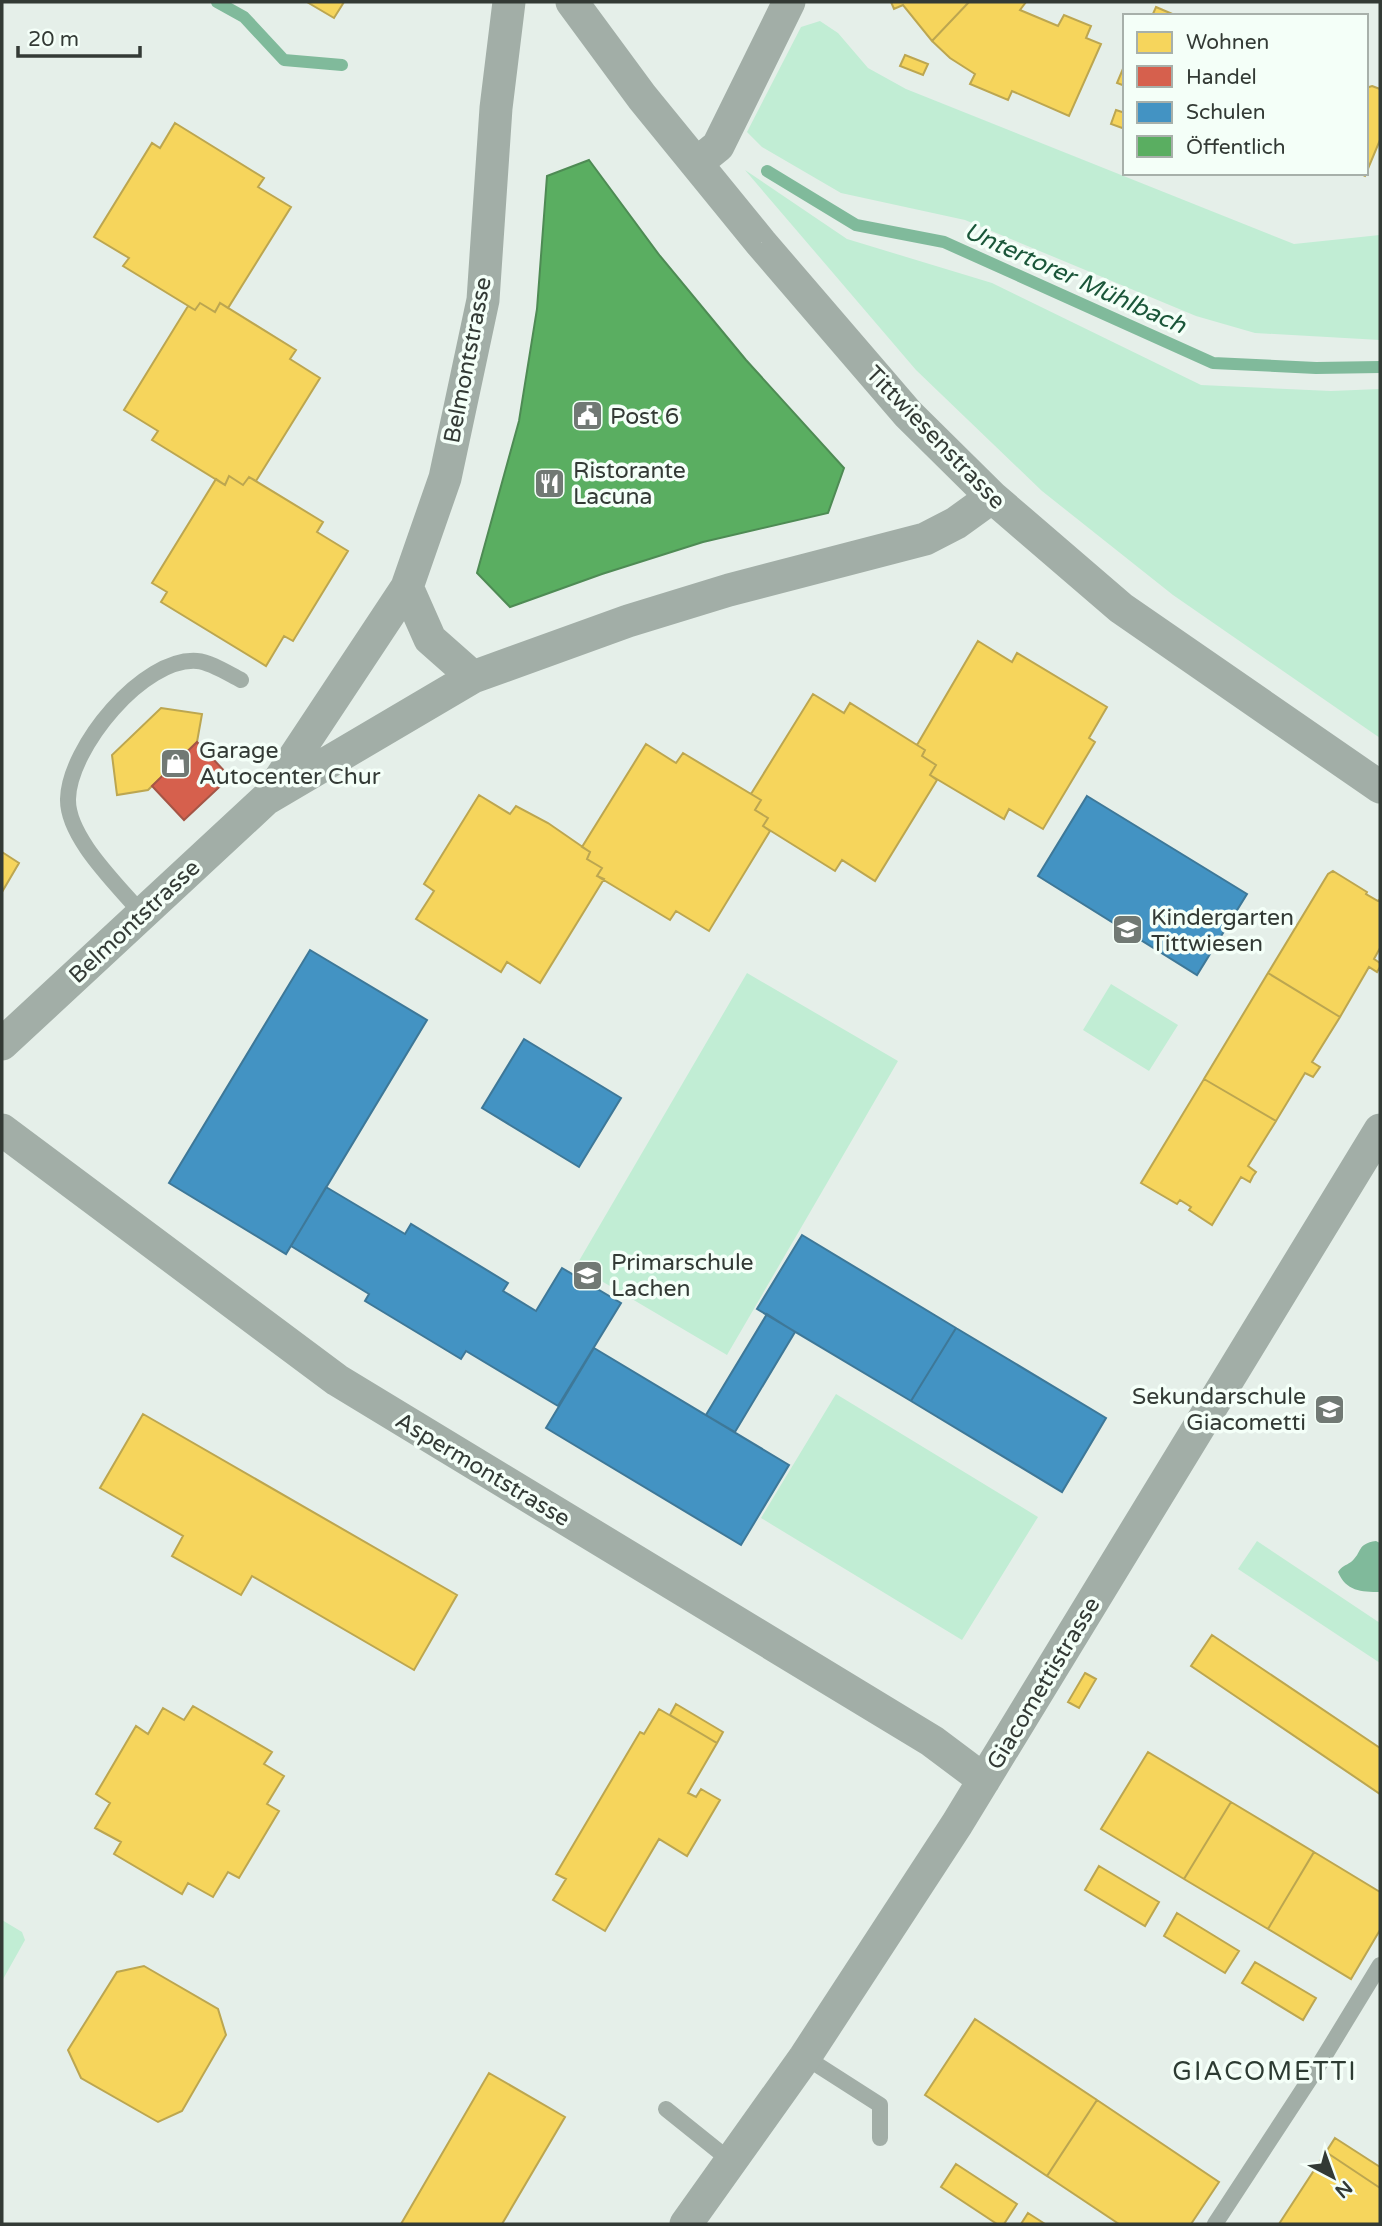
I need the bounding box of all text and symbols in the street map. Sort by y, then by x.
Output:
scale bar [18,14,140,58]
legend [1123,14,1368,175]
text: 20 m [28,27,79,52]
text: Wohnen [1186,30,1269,55]
text: Handel [1186,65,1257,90]
text: Schulen [1186,100,1266,125]
text: Öffentlich [1186,135,1286,160]
water label: Untertorer Mühlbach [960,217,1191,341]
street label: Belmontstrasse [438,275,498,446]
street label: Tittwiesenstrasse [860,360,1011,515]
public building icon: Post 6 [570,399,604,433]
place label: Post 6 [610,403,679,431]
place label: Ristorante Lacuna [573,457,686,511]
restaurant icon: Ristorante Lacuna [533,466,567,500]
place label: Garage Autocenter Chur [199,737,381,791]
shop icon: Garage Autocenter Chur [159,746,193,780]
street label: Belmontstrasse [63,854,206,990]
place label: Kindergarten Tittwiesen [1151,904,1294,958]
school or university icon: Kindergarten Tittwiesen [1111,913,1145,947]
place label: Primarschule Lachen [611,1249,754,1303]
school or university icon: Primarschule Lachen [571,1258,605,1292]
place label: Sekundarschule Giacometti [1132,1383,1306,1437]
school or university icon: Sekundarschule Giacometti [1312,1392,1346,1426]
street label: Aspermontstrasse [390,1407,575,1533]
street label: Giacomettistrasse [981,1592,1106,1775]
district label: GIACOMETTI [1172,2056,1358,2087]
north arrow [1298,2142,1368,2212]
text: N [1331,2176,1356,2202]

